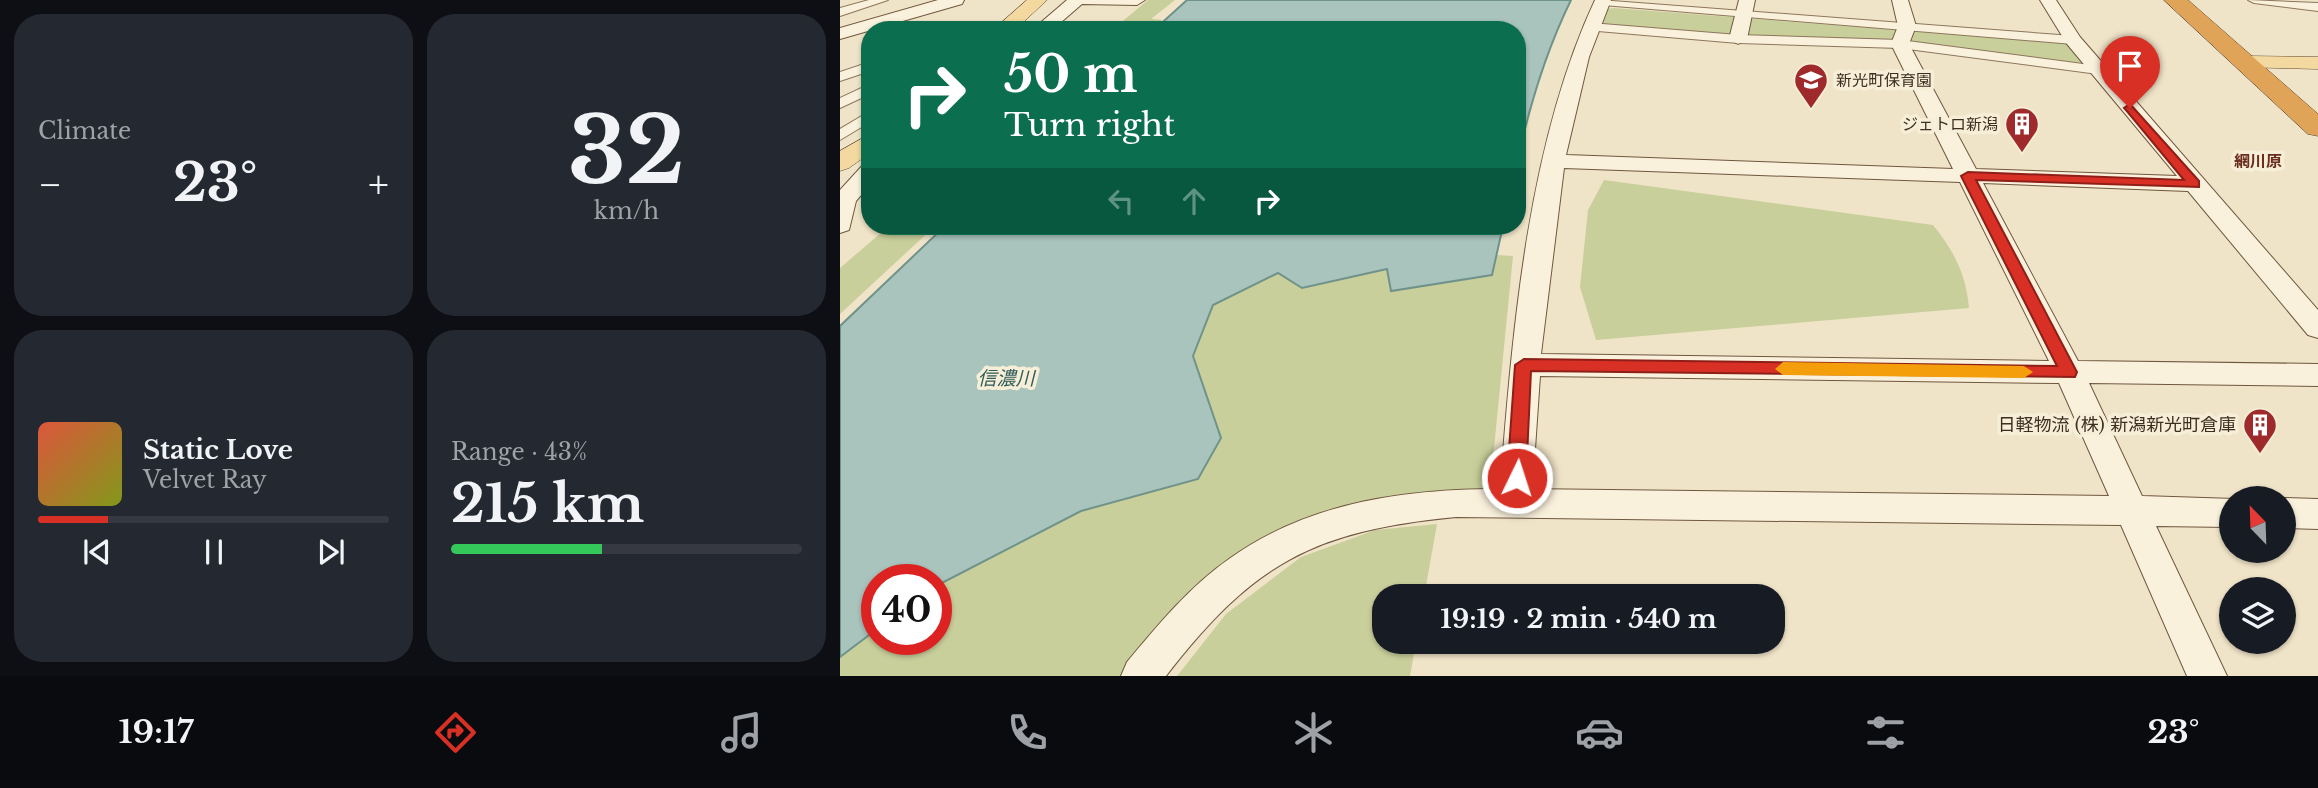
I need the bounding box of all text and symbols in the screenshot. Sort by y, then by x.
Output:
pin [2100,36,2160,108]
text: 50 m [1004,44,1137,105]
icon: arrive [2111,47,2149,85]
icon: right [889,49,980,140]
school or university icon: 新光町保育園 [1792,61,1830,110]
place label: 新光町保育園 [1836,70,1932,90]
text: 32 [568,95,685,208]
text: Turn right [1004,105,1175,145]
building icon: ジェトロ新潟 [2003,105,2041,154]
place label: ジェトロ新潟 [1902,114,1998,134]
text: Climate [38,117,131,145]
text: 23° [173,151,257,215]
district label: 網川原 [2234,151,2282,171]
text: − [38,161,62,208]
text: + [368,161,389,208]
icon: left [1102,182,1140,220]
icon: ahead [1175,182,1213,220]
icon: right [1248,182,1286,220]
text: km/h [594,197,659,225]
water label: 信濃川 [977,367,1036,390]
building icon: 日軽物流 (株) 新潟新光町倉庫 [2241,406,2279,455]
place label: 日軽物流 (株) 新潟新光町倉庫 [1998,414,2236,436]
text: Static Love [143,434,293,466]
text: Range · 43% [451,438,587,466]
position arrow [1480,441,1554,515]
text: Velvet Ray [143,466,267,494]
text: 215 km [451,472,644,536]
north arrow [2219,486,2296,564]
map controls [2219,486,2296,654]
icon: previous [78,533,116,571]
icon: pause [195,533,233,571]
icon: next [312,533,350,571]
speed limit sign: 40 [861,564,952,655]
button: layers [2219,577,2296,654]
text: 19:19 · 2 min · 540 m [1440,603,1717,635]
icon: directions [431,708,480,757]
icon: music [717,708,766,757]
icon: phone [1003,708,1052,757]
icon: climate [1289,708,1338,757]
icon: car [1575,708,1624,757]
icon: filters [1861,708,1910,757]
text: 19:17 [119,712,194,752]
text: 23° [2148,712,2199,752]

